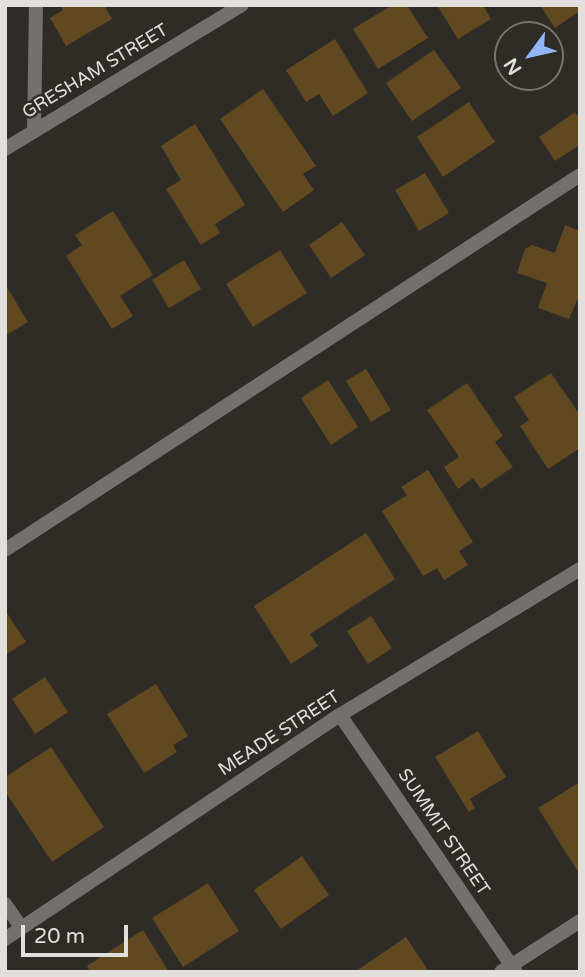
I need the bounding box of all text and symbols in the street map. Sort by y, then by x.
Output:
street label: GRESHAM STREET [18,19,172,123]
north arrow [494,21,564,91]
text: N [500,54,526,79]
street label: MEADE STREET [214,686,344,780]
street label: SUMMIT STREET [394,764,494,900]
scale bar [24,911,131,955]
text: 20 m [34,924,85,949]

